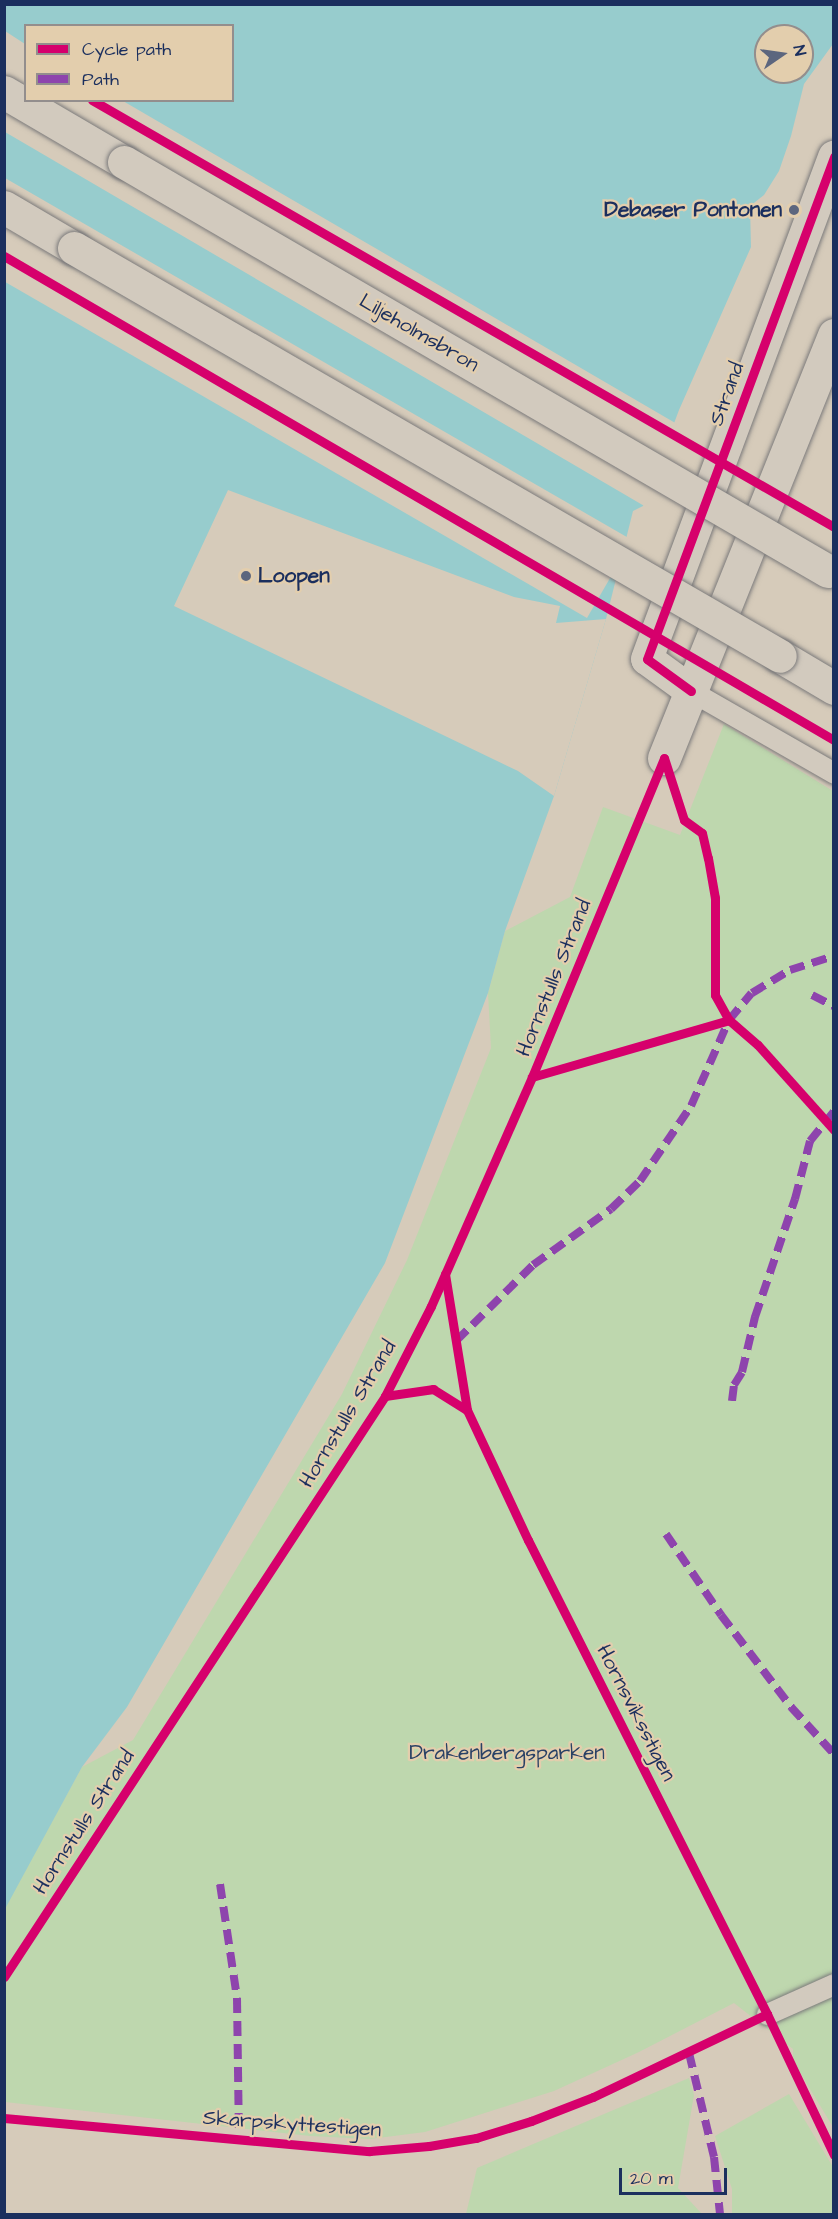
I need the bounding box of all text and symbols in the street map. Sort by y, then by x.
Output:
legend [24,24,234,102]
north arrow [754,24,814,84]
text: Cycle path [82,37,171,62]
text: N [788,43,811,58]
text: Path [82,67,119,92]
place label: Debaser Pontonen [604,197,782,223]
marker: Debaser Pontonen [787,203,801,217]
street label: Liljeholmsbron [355,289,483,377]
street label: Strand [704,359,750,429]
place label: Loopen [258,563,330,589]
marker: Loopen [239,569,253,583]
street label: Hornstulls Strand [511,896,597,1060]
street label: Hornstulls Strand [294,1336,402,1492]
street label: Hornsviksstigen [591,1641,681,1785]
park label: Drakenbergsparken [409,1740,605,1766]
street label: Hornstulls Strand [28,1745,140,1899]
street label: Skarpskyttestigen [202,2105,382,2143]
scale bar [622,2156,730,2194]
text: 20 m [630,2166,673,2191]

